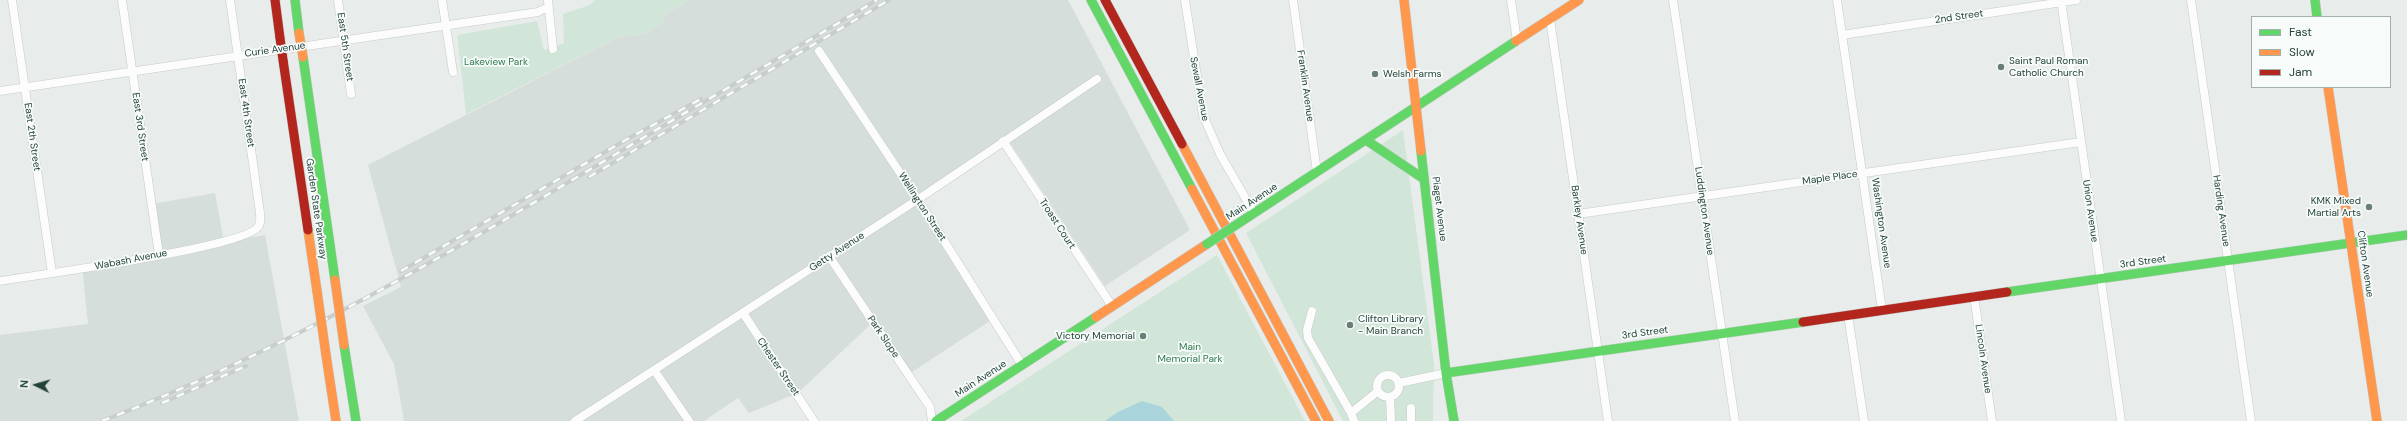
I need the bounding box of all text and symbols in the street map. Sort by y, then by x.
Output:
street label: 2nd Street [1934,8,1984,26]
street label: East 5th Street [334,12,356,82]
legend [2251,16,2391,88]
text: Fast [2289,24,2312,40]
street label: Curie Avenue [244,40,306,60]
text: Slow [2289,44,2315,60]
street label: Franklin Avenue [1294,49,1316,123]
place label: Saint Paul Roman Catholic Church [2009,55,2088,78]
park label: Lakeview Park [464,56,528,68]
street label: Sewall Avenue [1187,56,1211,122]
marker: Saint Paul Roman Catholic Church [1996,62,2006,72]
text: Jam [2289,64,2312,80]
place label: Welsh Farms [1383,68,1442,80]
marker: Welsh Farms [1370,69,1380,79]
street label: East 4th Street [235,78,257,148]
street label: East 3rd Street [129,92,151,162]
street label: East 2th Street [21,102,43,172]
street label: Garden State Parkway [303,158,329,260]
street label: Luddington Avenue [1692,166,1716,256]
street label: Maple Place [1802,168,1858,188]
street label: Wellington Street [895,170,949,244]
street label: Harding Avenue [2210,174,2232,248]
street label: Piaget Avenue [1429,176,1449,242]
street label: Washington Avenue [1869,177,1893,269]
street label: Union Avenue [2080,179,2100,243]
street label: Main Avenue [1224,181,1280,223]
street label: Barkley Avenue [1568,184,1590,256]
place label: KMK Mixed Martial Arts [2308,195,2361,218]
street label: Troast Court [1036,197,1078,251]
marker: KMK Mixed Martial Arts [2364,202,2374,212]
street label: Getty Avenue [807,230,867,274]
street label: Clifton Avenue [2354,230,2376,298]
street label: Wabash Avenue [94,247,168,273]
street label: 3rd Street [2119,253,2167,271]
place label: Clifton Library - Main Branch [1358,313,1424,336]
street label: Park Slope [865,314,901,360]
marker: Clifton Library - Main Branch [1345,320,1355,330]
street label: 3rd Street [1621,324,1669,342]
street label: Lincoln Avenue [1972,324,1994,394]
place label: Victory Memorial [1056,330,1135,342]
marker: Victory Memorial [1138,331,1148,341]
street label: Chester Street [754,336,802,398]
park label: Main Memorial Park [1157,341,1223,364]
street label: Main Avenue [953,358,1009,400]
north arrow [16,365,56,405]
text: N [17,379,31,389]

